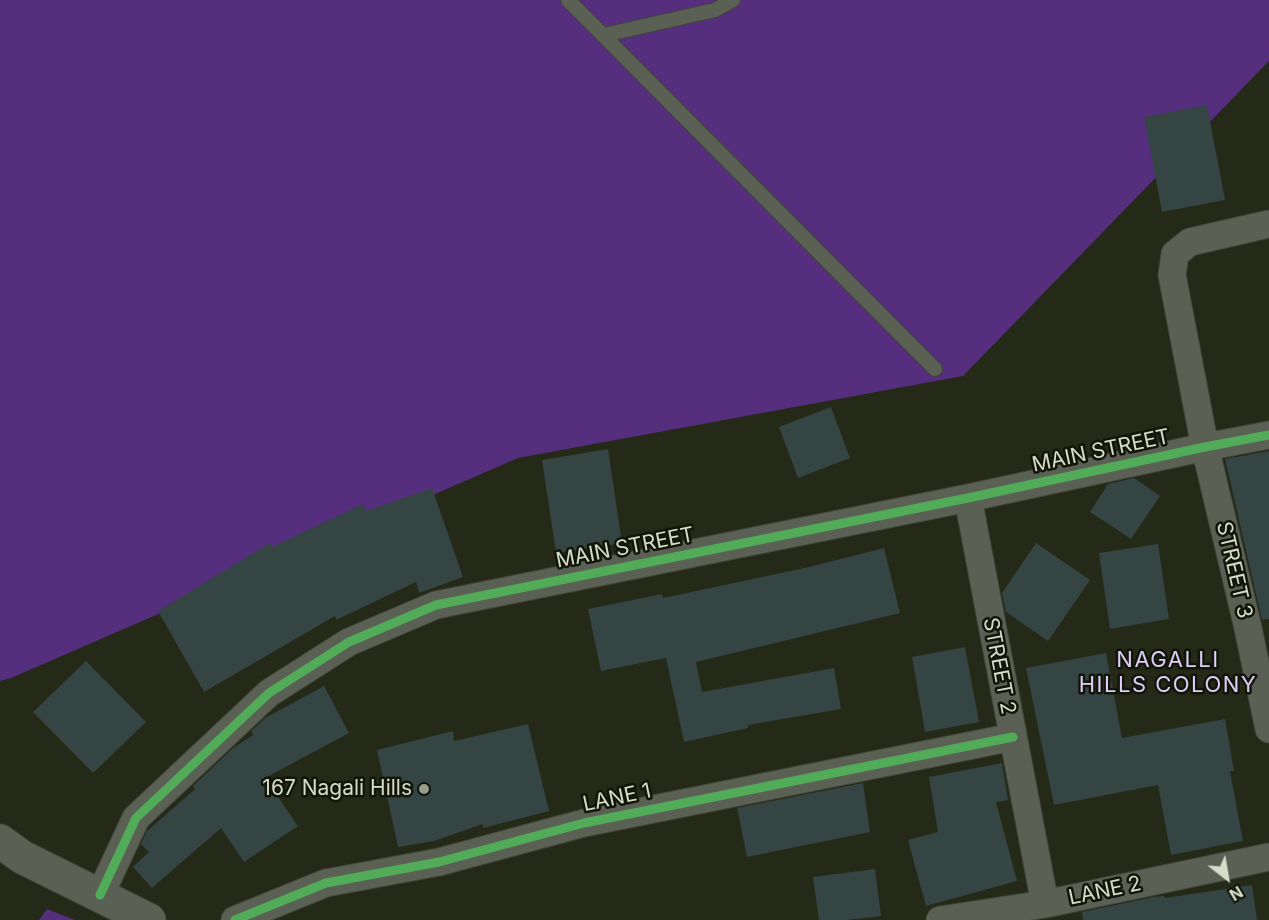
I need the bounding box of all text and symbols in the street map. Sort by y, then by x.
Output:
street label: MAIN STREET [1030,424,1172,478]
street label: STREET 3 [1211,519,1257,621]
street label: MAIN STREET [554,522,696,574]
street label: STREET 2 [977,615,1021,717]
district label: NAGALLI HILLS COLONY [1079,647,1257,698]
place label: 167 Nagali Hills [262,776,412,802]
street label: LANE 1 [581,778,653,818]
marker: 167 Nagali Hills [417,782,431,796]
north arrow [1197,848,1257,908]
street label: LANE 2 [1066,871,1144,911]
text: N [1226,882,1247,905]

